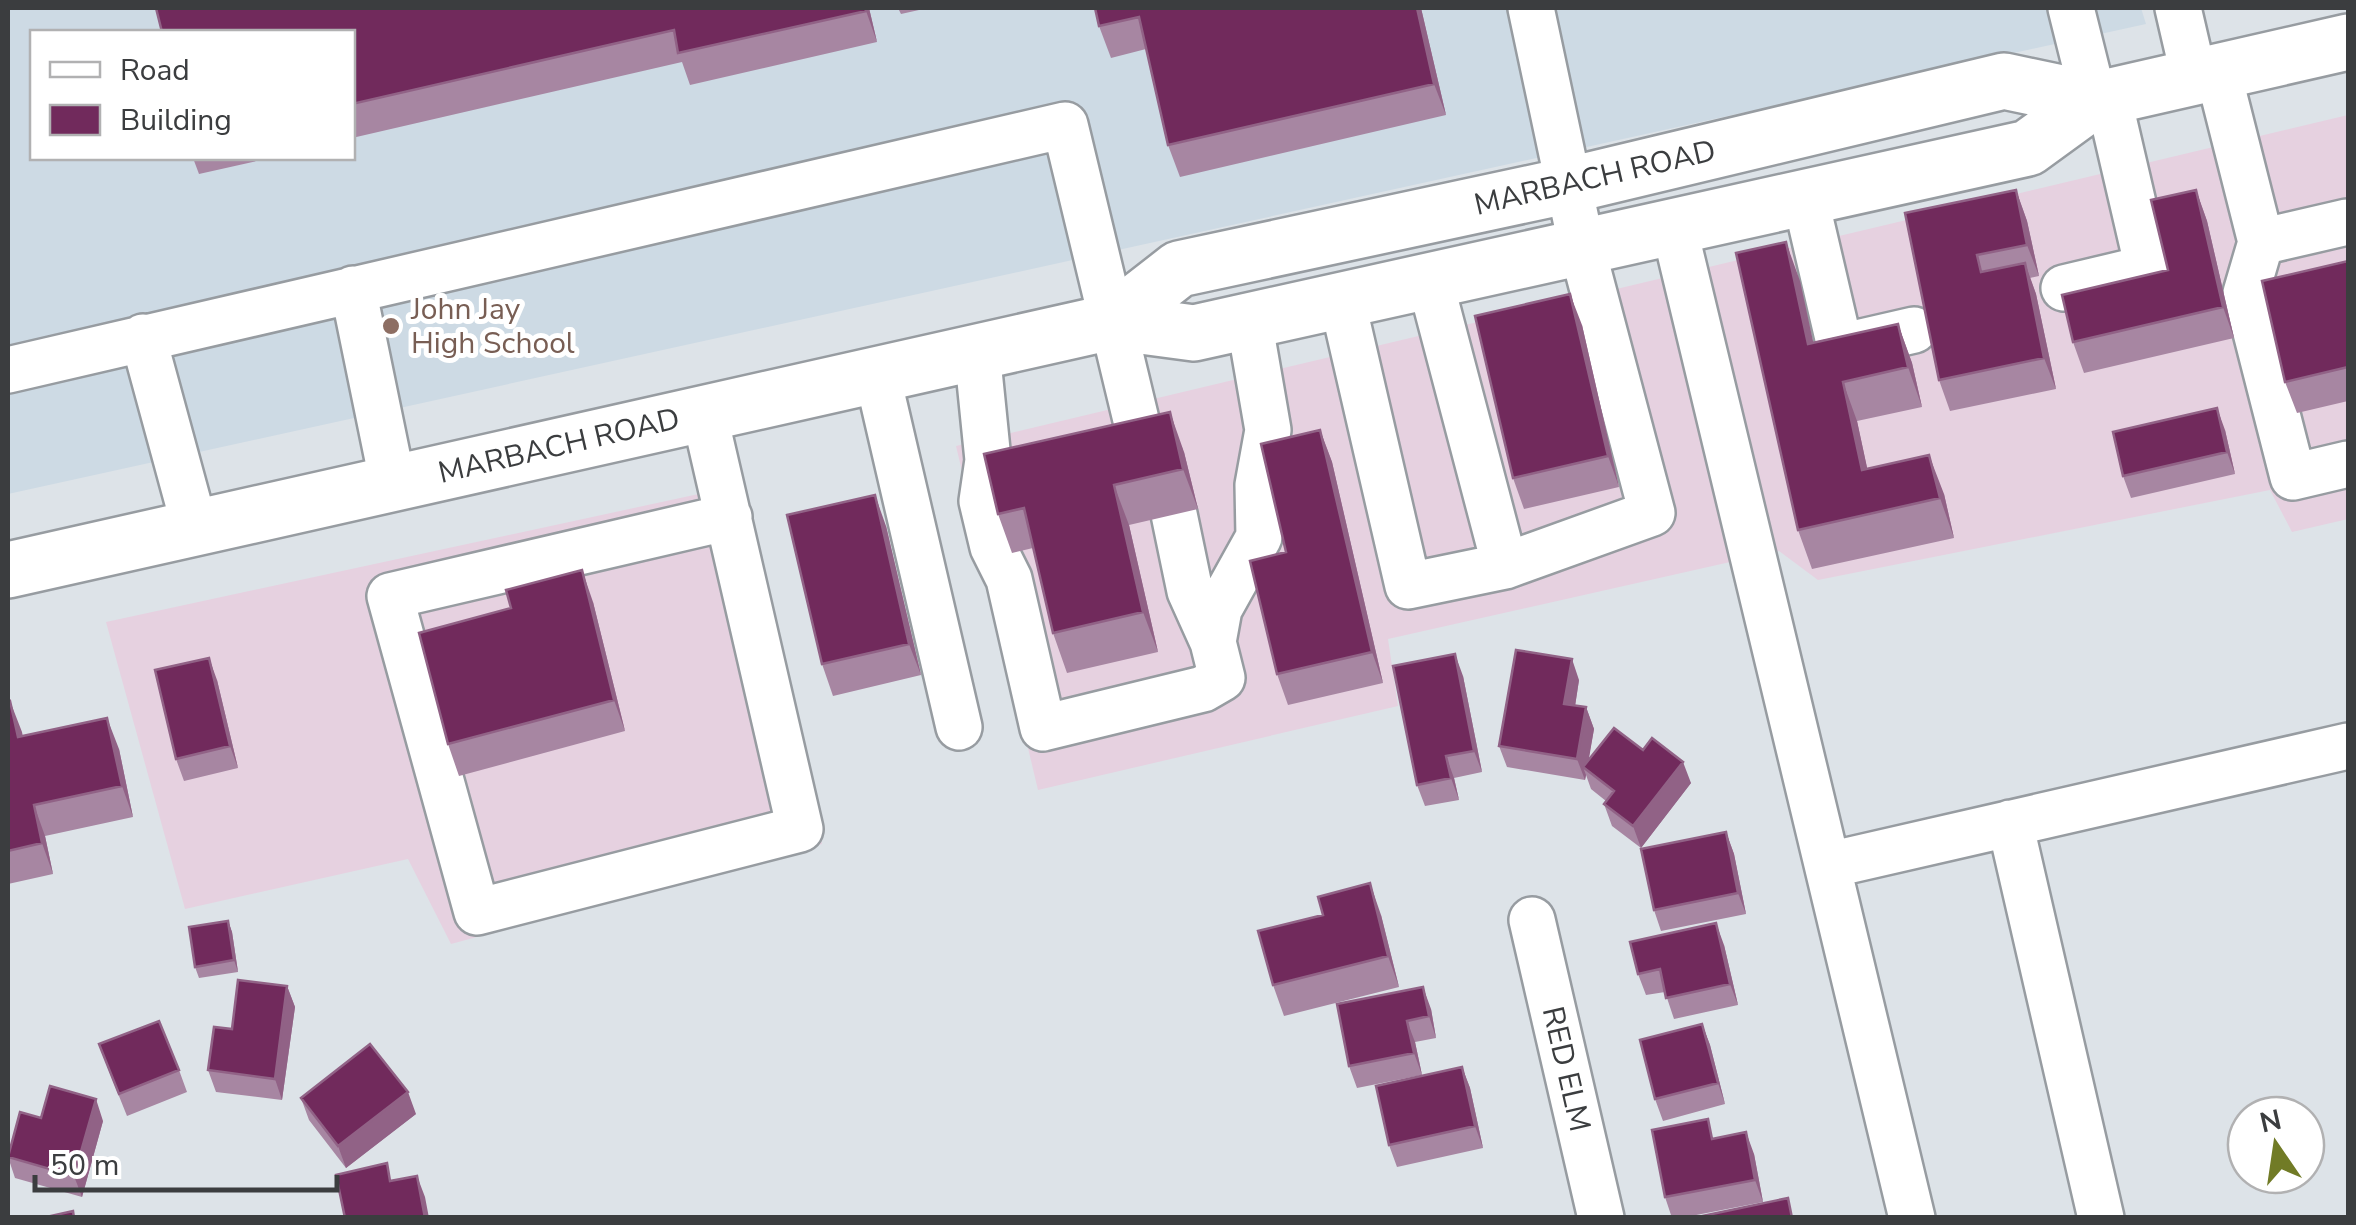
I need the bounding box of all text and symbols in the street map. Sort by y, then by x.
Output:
legend [30,30,355,160]
text: Road [120,50,190,91]
text: Building [120,100,232,141]
street label: MARBACH ROAD [1470,130,1720,226]
place label: John Jay High School [410,289,575,364]
marker: John Jay High School [380,315,402,337]
street label: MARBACH ROAD [434,398,684,494]
street label: RED ELM [1532,1003,1600,1135]
north arrow [2226,1095,2326,1195]
text: N [2256,1101,2285,1142]
scale bar [35,1130,338,1192]
text: 50 m [50,1145,119,1186]

